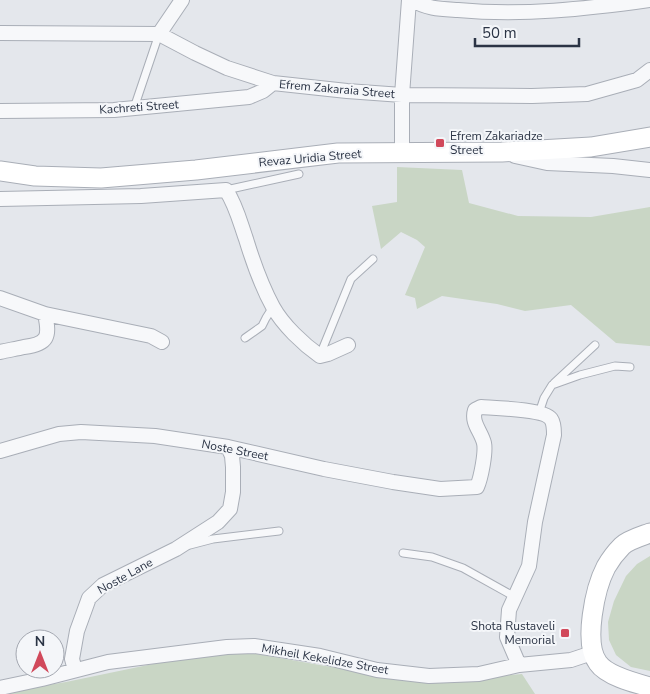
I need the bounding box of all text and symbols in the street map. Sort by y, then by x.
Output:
scale bar [475,15,579,47]
text: 50 m [482,23,517,43]
street label: Efrem Zakaraia Street [278,76,396,102]
street label: Kachreti Street [99,96,180,118]
place label: Efrem Zakariadze Street [450,128,543,158]
marker: Efrem Zakariadze Street [434,137,446,149]
street label: Revaz Uridia Street [258,145,363,170]
street label: Noste Street [200,436,270,464]
street label: Noste Lane [94,554,156,598]
place label: Shota Rustaveli Memorial [471,618,555,648]
marker: Shota Rustaveli Memorial [559,627,571,639]
north arrow [15,629,65,679]
text: N [35,632,45,651]
street label: Mikheil Kekelidze Street [260,640,391,678]

